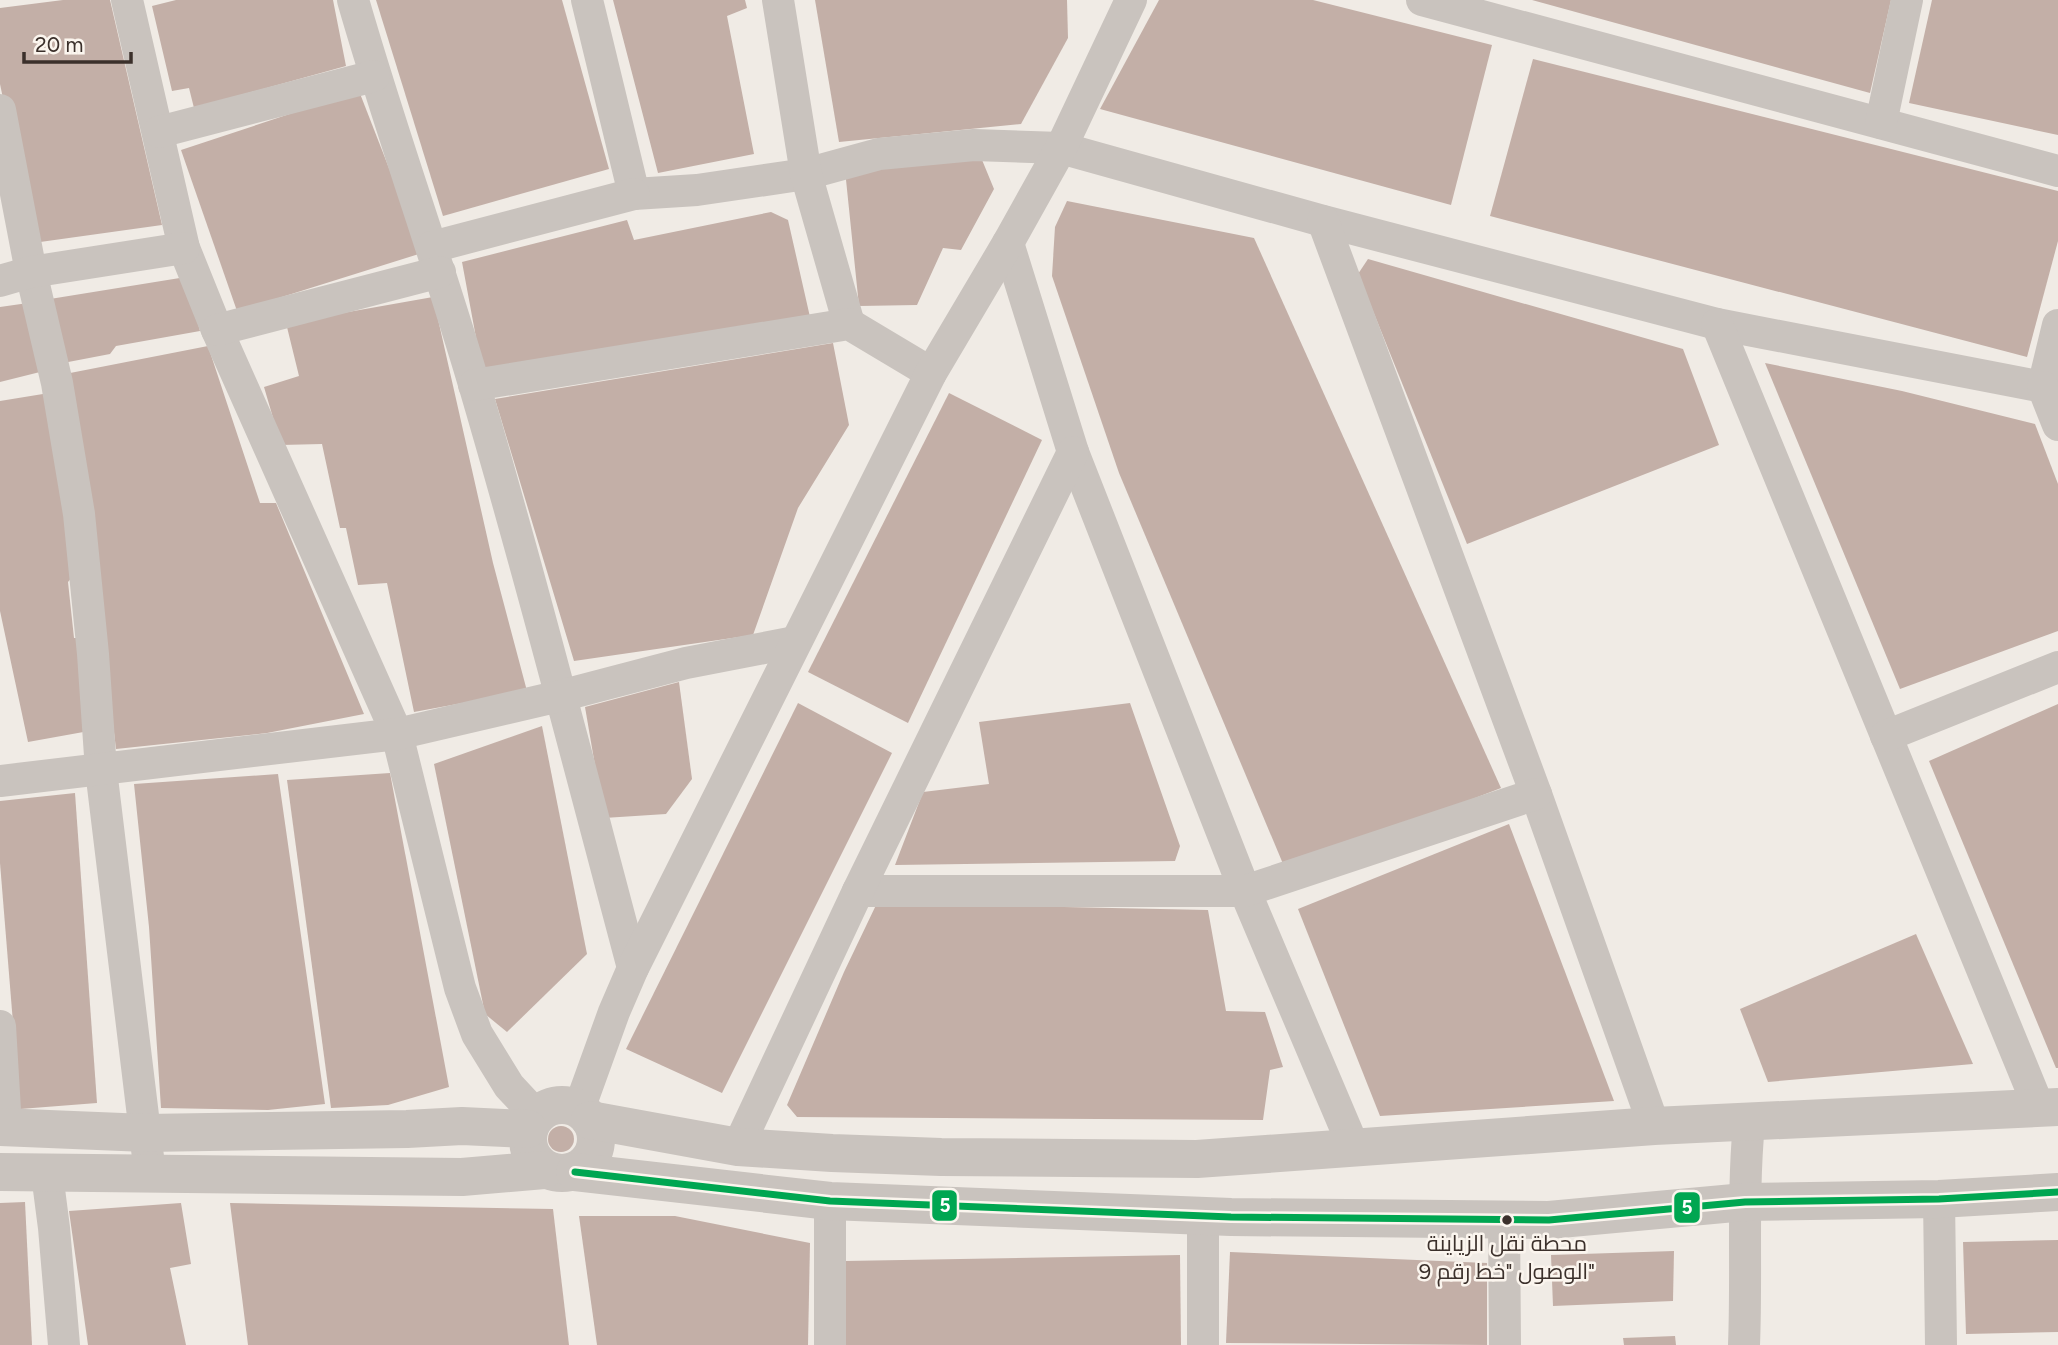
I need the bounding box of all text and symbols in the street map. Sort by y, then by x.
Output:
scale bar [24,21,131,65]
text: 20 m [35,32,83,57]
line badge: 5 [931,1189,958,1222]
line badge: 5 [1673,1191,1701,1224]
text: 5 [939,1194,951,1217]
text: 5 [1681,1196,1693,1219]
marker: محطة نقل الزياينة الوصول "خط رقم 9" [1500,1213,1514,1227]
place label: محطة نقل الزياينة الوصول "خط رقم 9" [1419,1230,1595,1287]

